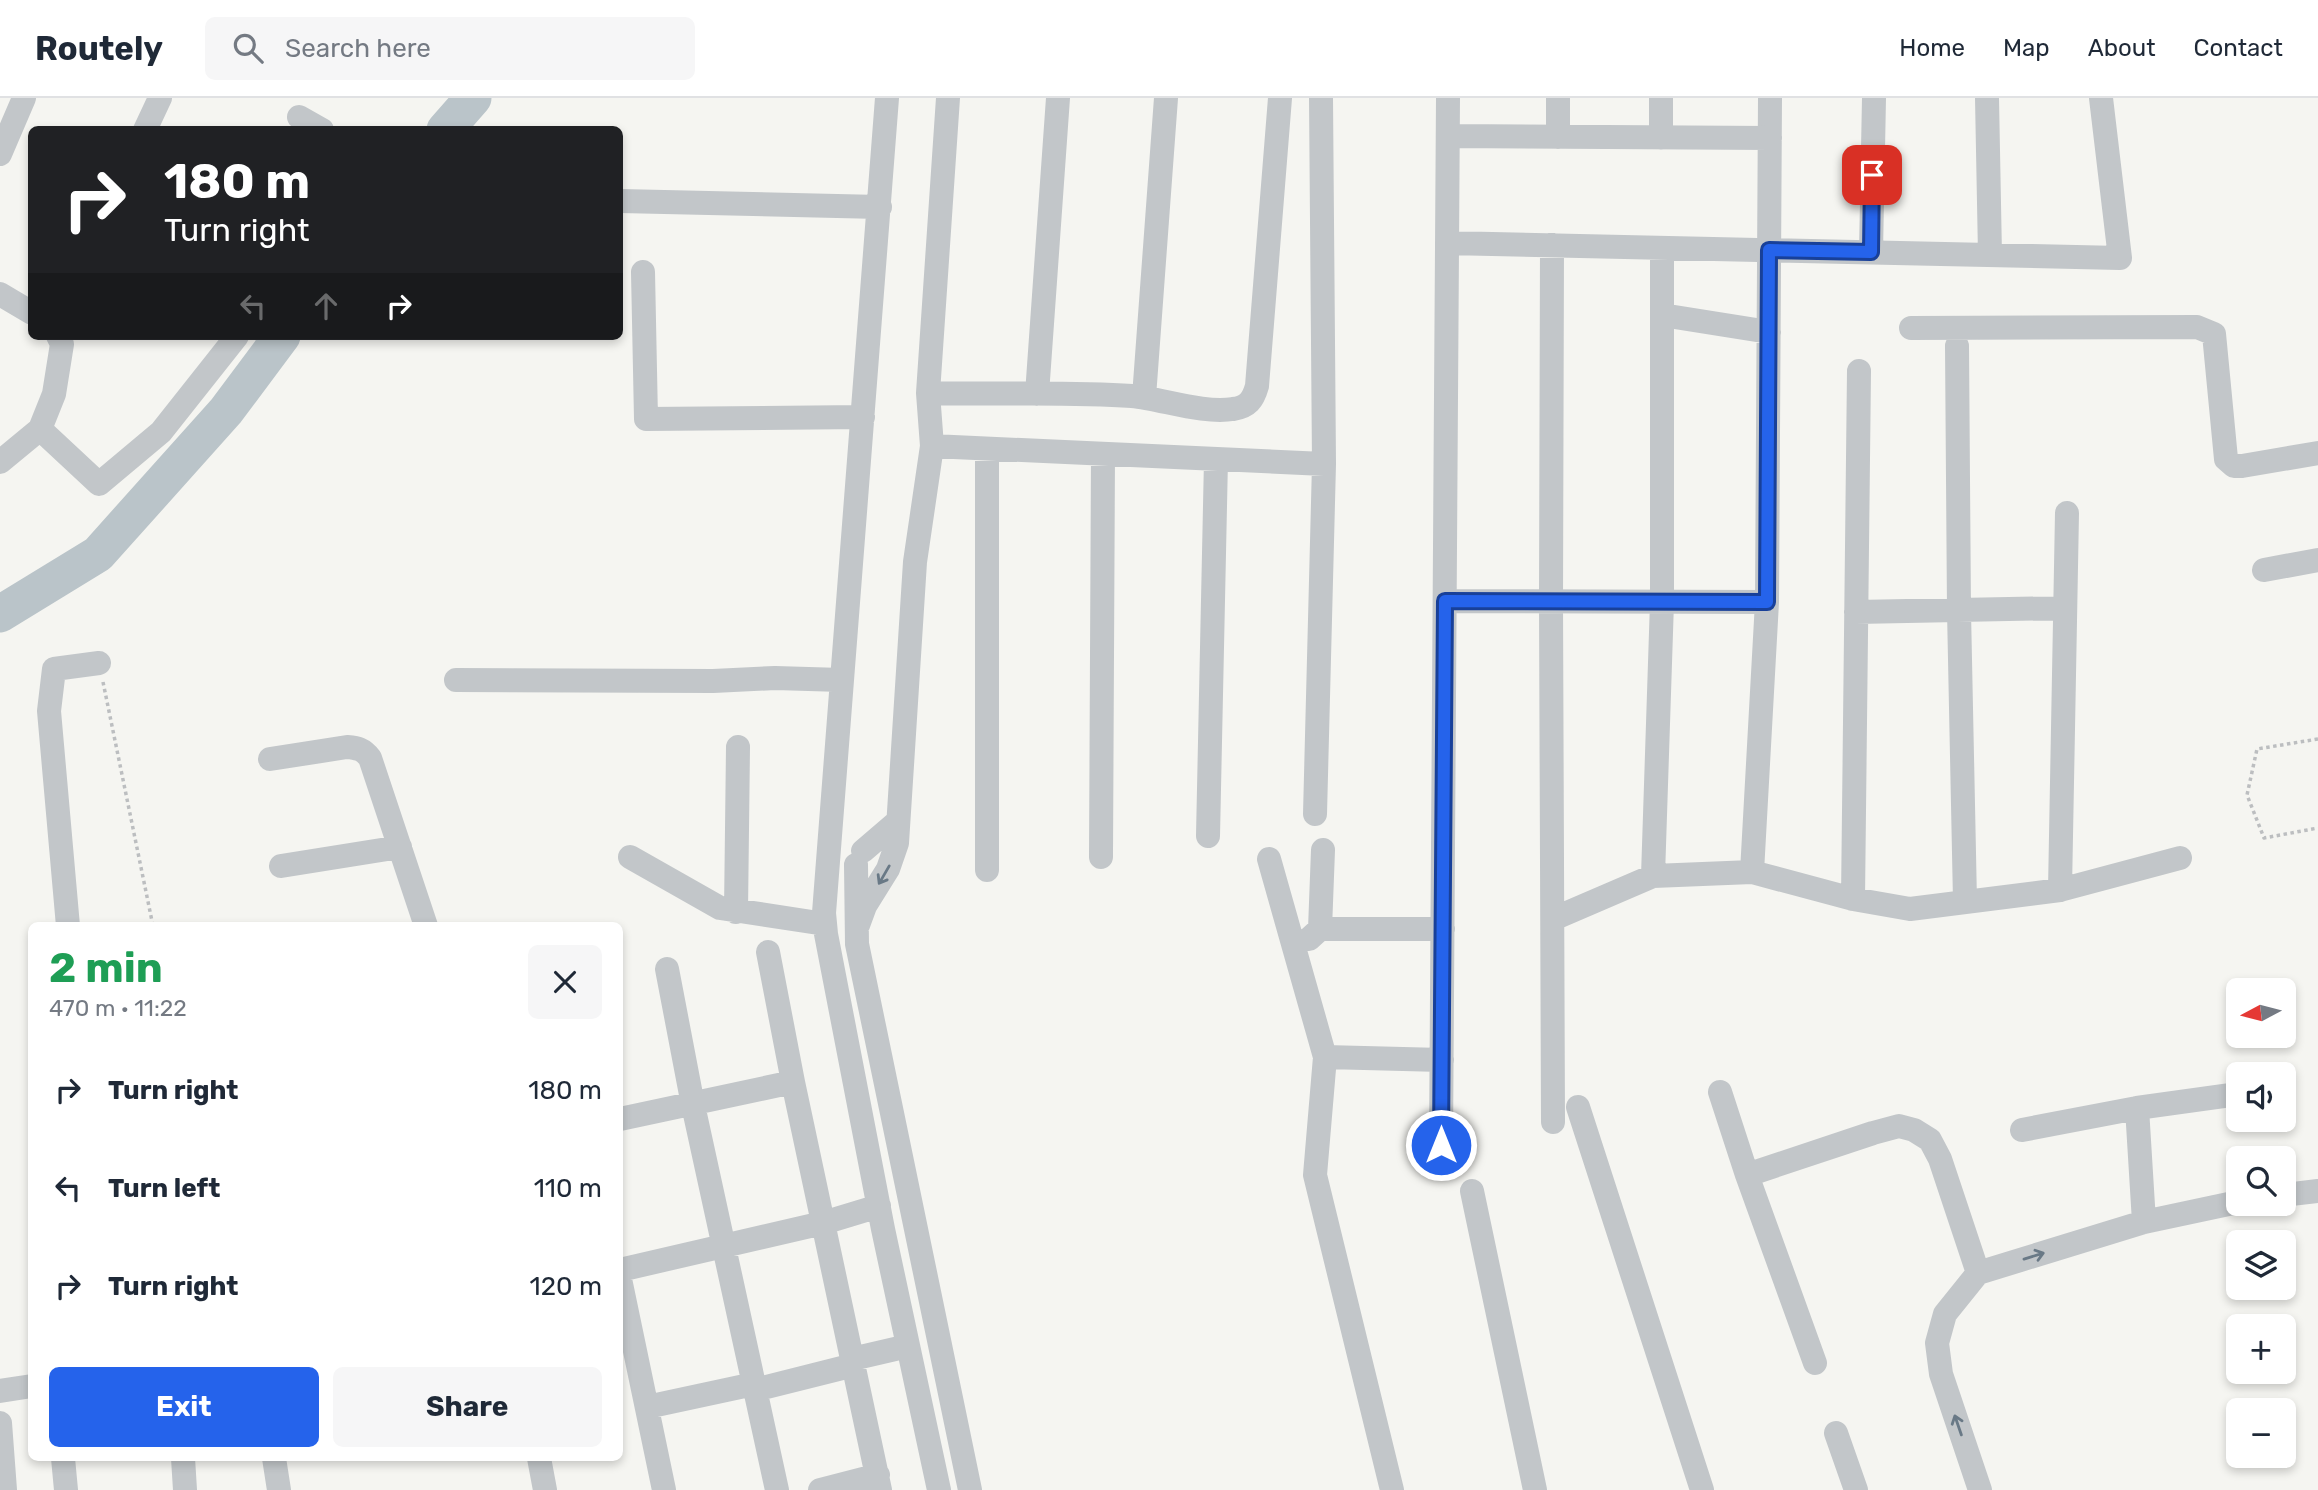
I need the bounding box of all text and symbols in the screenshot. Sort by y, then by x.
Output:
search box [205,17,695,80]
text: Routely [35,29,163,68]
icon: search [229,29,267,67]
text: Search here [285,33,431,64]
text: Home [1899,34,1965,62]
text: Map [2003,34,2050,62]
text: About [2088,34,2156,62]
text: Contact [2194,34,2283,62]
pin [1842,145,1902,205]
text: 180 m [164,152,310,210]
icon: right [49,154,140,245]
icon: arrive [1853,156,1891,194]
text: Turn right [164,211,309,249]
icon: left [234,287,272,325]
icon: ahead [307,287,345,325]
icon: right [380,287,418,325]
one-way arrow [877,864,891,884]
text: 2 min [49,943,163,993]
button: close [528,945,602,1019]
north arrow [2226,978,2296,1048]
map controls [2226,978,2296,1468]
text: 470 m · 11:22 [49,994,187,1022]
button: sound [2226,1062,2296,1132]
icon: right [49,1071,87,1109]
text: Turn right [108,1075,238,1106]
text: 180 m [528,1075,602,1106]
position arrow [1404,1108,1478,1182]
button: search [2226,1146,2296,1216]
icon: left [49,1169,87,1207]
text: Turn left [108,1173,220,1204]
text: 110 m [534,1173,602,1204]
button: layers [2226,1230,2296,1300]
one-way arrow [2023,1248,2045,1261]
icon: right [49,1267,87,1305]
text: Turn right [108,1271,238,1302]
text: 120 m [530,1271,602,1302]
button: + [2226,1314,2296,1384]
button: Exit [49,1367,319,1447]
button: Share [333,1367,602,1447]
button: − [2226,1398,2296,1468]
one-way arrow [1951,1415,1963,1437]

